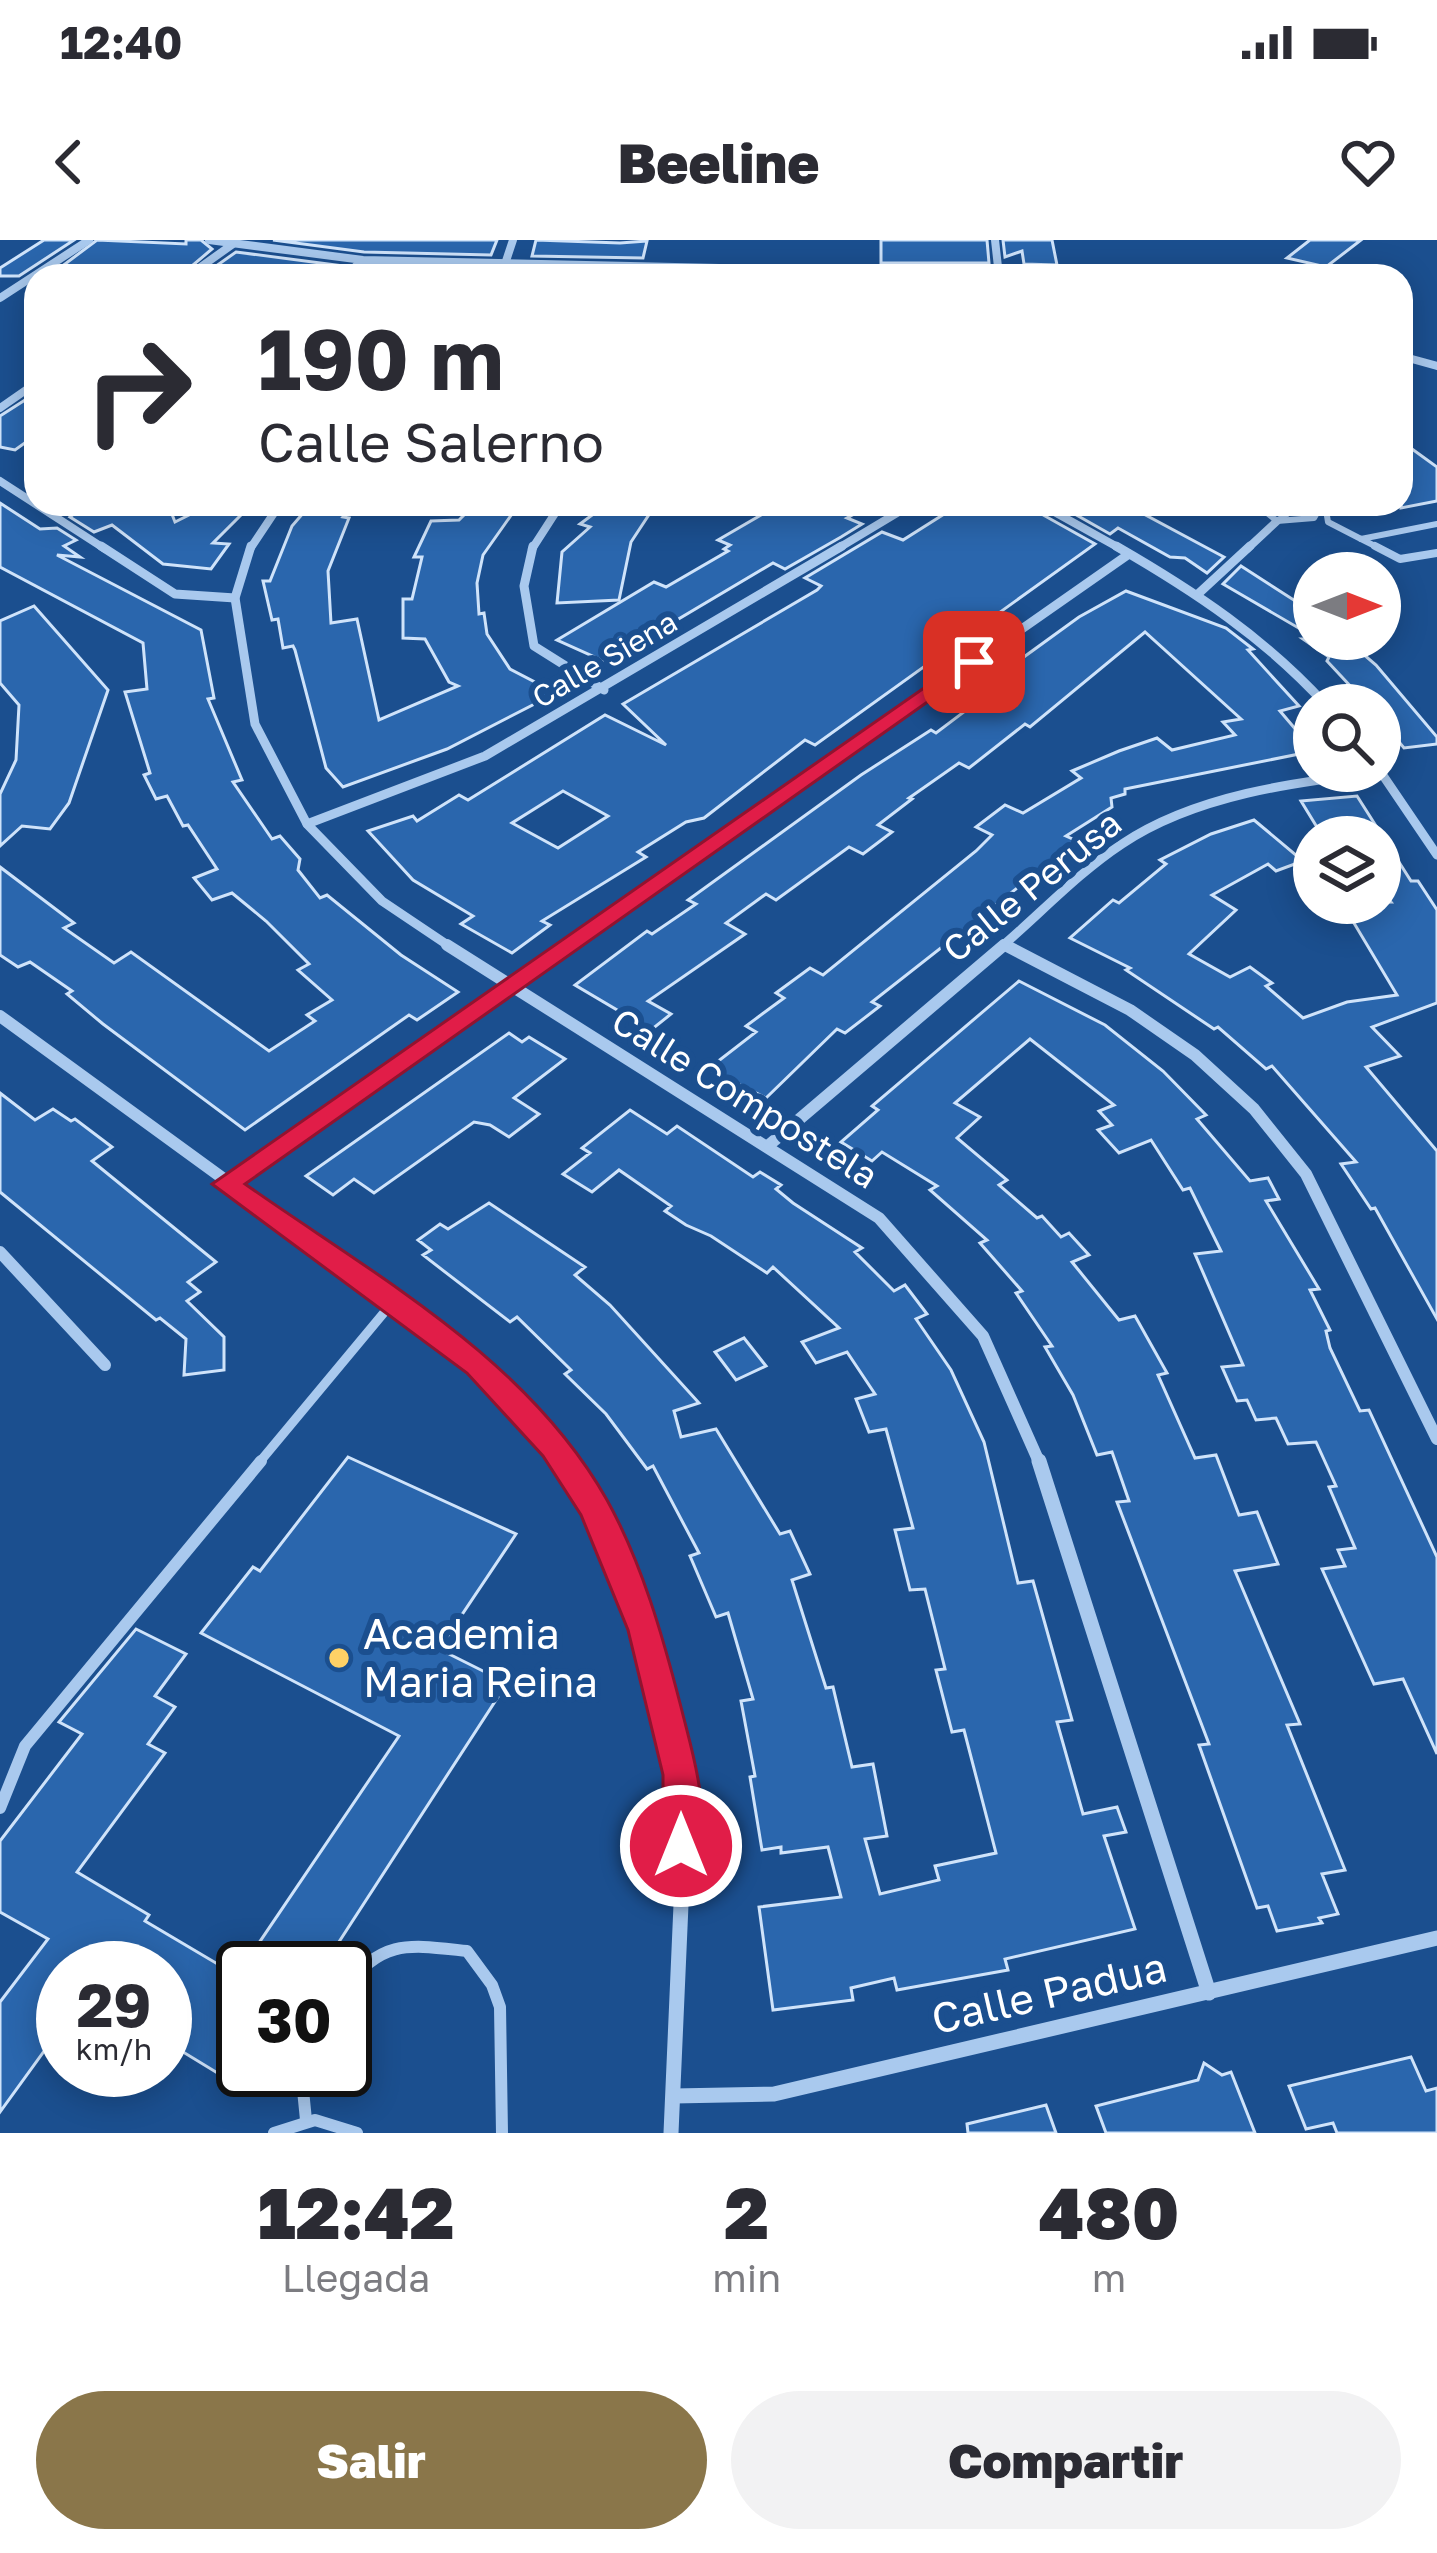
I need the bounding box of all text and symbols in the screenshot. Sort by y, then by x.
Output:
text: 12:40 [60,15,182,69]
icon: back [36,129,102,195]
icon: heart [1335,129,1401,195]
text: Beeline [618,130,819,195]
text: 190 m [258,308,504,408]
icon: right [60,312,216,468]
text: Calle Salerno [258,409,604,474]
north arrow [1293,552,1401,660]
map controls [1293,552,1401,924]
street label: Calle Siena [526,603,683,715]
pin [923,611,1025,713]
icon: arrive [941,629,1007,695]
button: search [1293,684,1401,792]
street label: Calle Perusa [934,801,1129,971]
button: layers [1293,816,1401,924]
street label: Calle Compostela [604,998,886,1197]
place label: Academia Maria Reina [363,1608,598,1706]
marker: Academia Maria Reina [326,1645,352,1671]
position arrow [618,1783,744,1909]
speed limit sign: 30 [216,1941,372,2097]
street label: Calle Padua [927,1941,1171,2043]
text: 29 [77,1968,151,2040]
text: km/h [76,2031,152,2067]
text: 12:42 [258,2168,454,2255]
text: 2 [724,2168,769,2255]
text: 480 [1039,2168,1179,2255]
text: Llegada [282,2254,430,2301]
text: min [712,2254,781,2301]
text: m [1092,2254,1126,2301]
button: Salir [36,2391,707,2529]
button: Compartir [731,2391,1401,2529]

